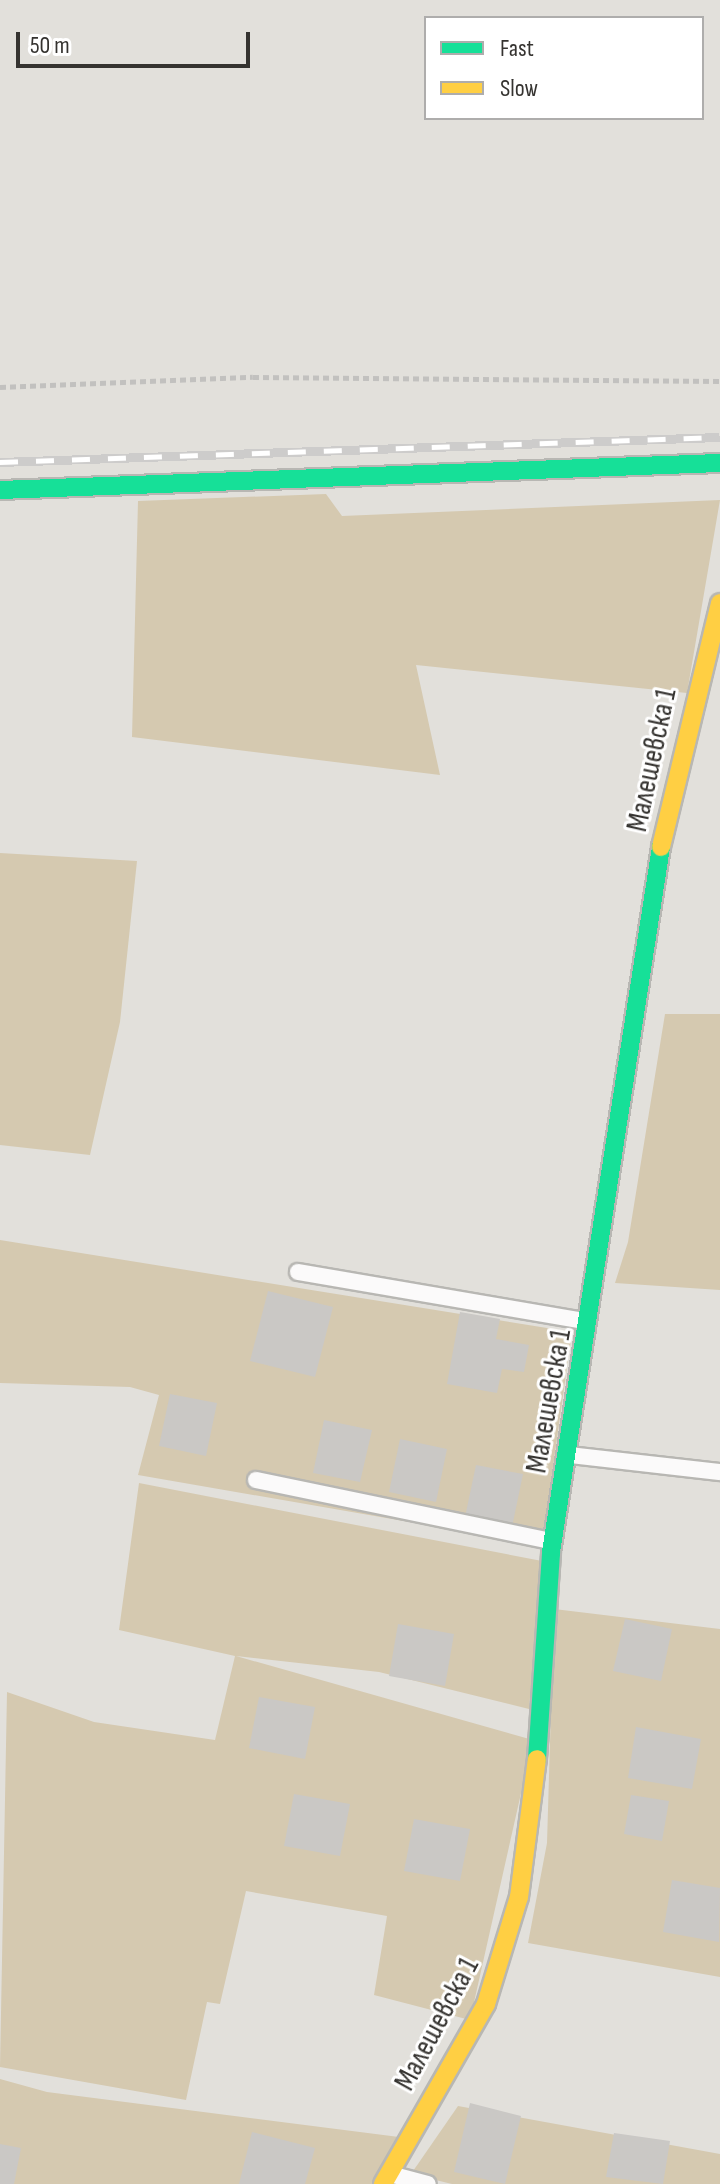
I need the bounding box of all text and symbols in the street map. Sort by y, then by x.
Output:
scale bar [20,16,254,66]
legend [424,16,704,120]
text: 50 m [30,31,70,60]
text: Fast [500,34,534,63]
text: Slow [500,74,538,103]
street label: Малешевска 1 [619,685,685,835]
street label: Малешевска 1 [519,1326,579,1476]
street label: Малешевска 1 [387,1951,487,2097]

